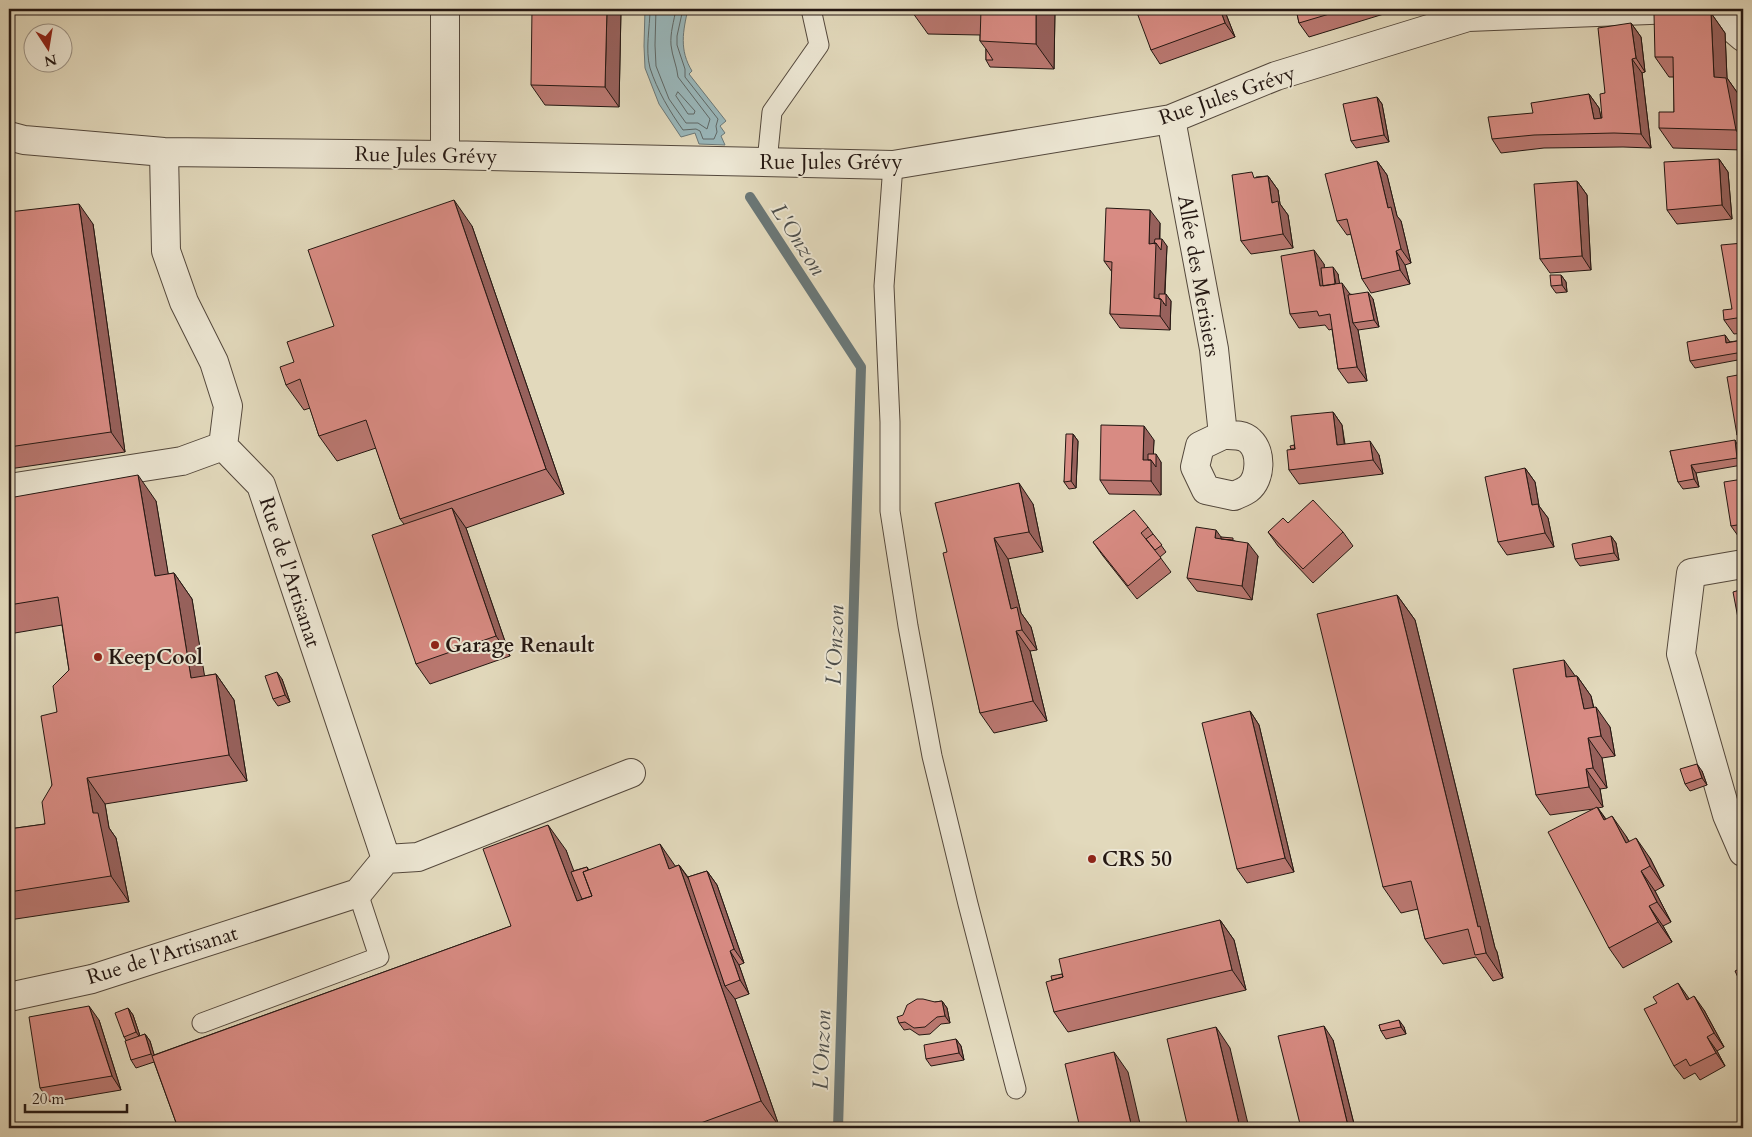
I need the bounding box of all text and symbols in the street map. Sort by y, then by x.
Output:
north arrow [22,22,72,72]
text: N [43,50,59,71]
street label: Rue Jules Grévy [1155,58,1299,132]
street label: Rue Jules Grévy [354,140,498,171]
street label: Rue Jules Grévy [760,148,902,177]
street label: Allée des Merisiers [1170,193,1227,359]
water label: L'Onzon [764,198,833,282]
street label: Rue de l'Artisanat [252,493,328,651]
water label: L'Onzon [819,604,851,686]
place label: Garage Renault [445,631,595,660]
marker: Garage Renault [429,639,441,651]
place label: KeepCool [108,643,203,672]
marker: KeepCool [92,651,104,663]
place label: CRS 50 [1102,845,1172,874]
marker: CRS 50 [1086,853,1098,865]
street label: Rue de l'Artisanat [83,919,242,992]
water label: L'Onzon [806,1009,838,1091]
scale bar [25,1082,128,1114]
text: 20 m [32,1089,64,1109]

